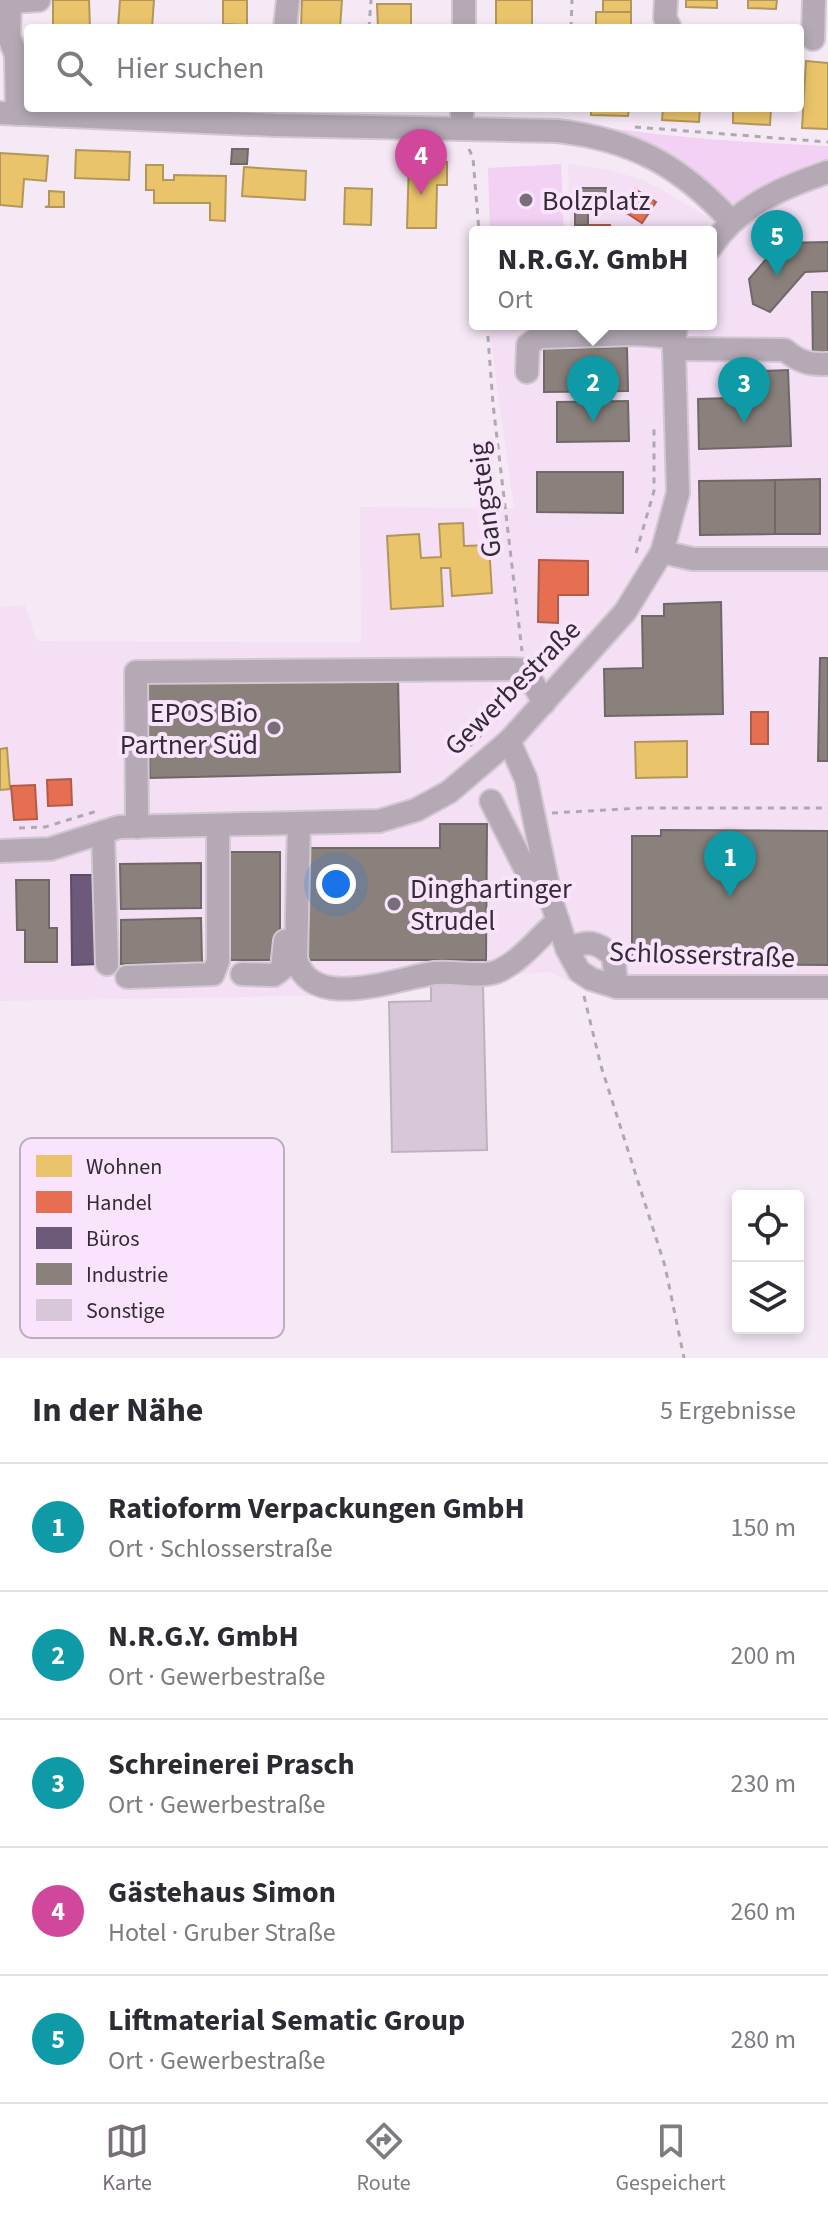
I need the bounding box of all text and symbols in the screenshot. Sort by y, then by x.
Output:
search box [24,24,804,112]
icon: search [52,46,96,90]
text: Hier suchen [116,47,264,90]
pin: 4 [395,129,447,195]
place label: Bolzplatz [542,181,651,221]
marker: Bolzplatz [517,191,535,209]
pin: 5 [751,210,803,276]
popup [469,226,717,330]
text: N.R.G.Y. GmbH [498,238,688,281]
text: Ort [498,281,533,318]
pin: 2 [567,356,619,422]
pin: 3 [718,357,770,423]
street label: Gangsteig [458,440,512,560]
street label: Gewerbestraße [436,611,590,765]
place label: EPOS Bio Partner Süd [120,693,258,765]
marker: EPOS Bio Partner Süd [265,719,283,737]
pin: 1 [704,831,756,897]
your location [316,864,356,904]
place label: Dinghartinger Strudel [410,869,572,941]
marker: Dinghartinger Strudel [385,895,403,913]
street label: Schlosserstraße [608,932,796,978]
legend [20,1138,284,1338]
text: Wohnen [86,1151,162,1183]
text: Handel [86,1187,152,1219]
map controls [732,1190,804,1334]
button: locate [732,1190,804,1262]
text: Büros [86,1223,139,1255]
text: Industrie [86,1259,168,1291]
button: layers [732,1262,804,1334]
text: Sonstige [86,1295,165,1327]
text: In der Nähe [32,1386,203,1435]
text: 5 Ergebnisse [660,1392,796,1429]
text: Ratioform Verpackungen GmbH [108,1487,525,1530]
text: 1 [51,1509,65,1546]
text: 150 m [730,1509,796,1546]
text: Ort · Schlosserstraße [108,1530,333,1567]
text: N.R.G.Y. GmbH [108,1615,299,1658]
text: 2 [51,1637,65,1674]
text: 200 m [730,1637,796,1674]
text: Ort · Gewerbestraße [108,1658,325,1695]
text: Schreinerei Prasch [108,1743,355,1786]
text: 3 [51,1765,65,1802]
text: 230 m [730,1765,796,1802]
text: Ort · Gewerbestraße [108,1786,325,1823]
text: Gästehaus Simon [108,1871,336,1914]
text: 4 [51,1893,65,1930]
text: 260 m [730,1893,796,1930]
text: Hotel · Gruber Straße [108,1914,336,1951]
text: Liftmaterial Sematic Group [108,1999,465,2042]
text: 5 [51,2021,65,2058]
text: 280 m [730,2021,796,2058]
text: Ort · Gewerbestraße [108,2042,325,2079]
tab: Karte [102,2119,152,2199]
tab: Route [357,2119,411,2199]
tab: Gespeichert [615,2119,726,2199]

